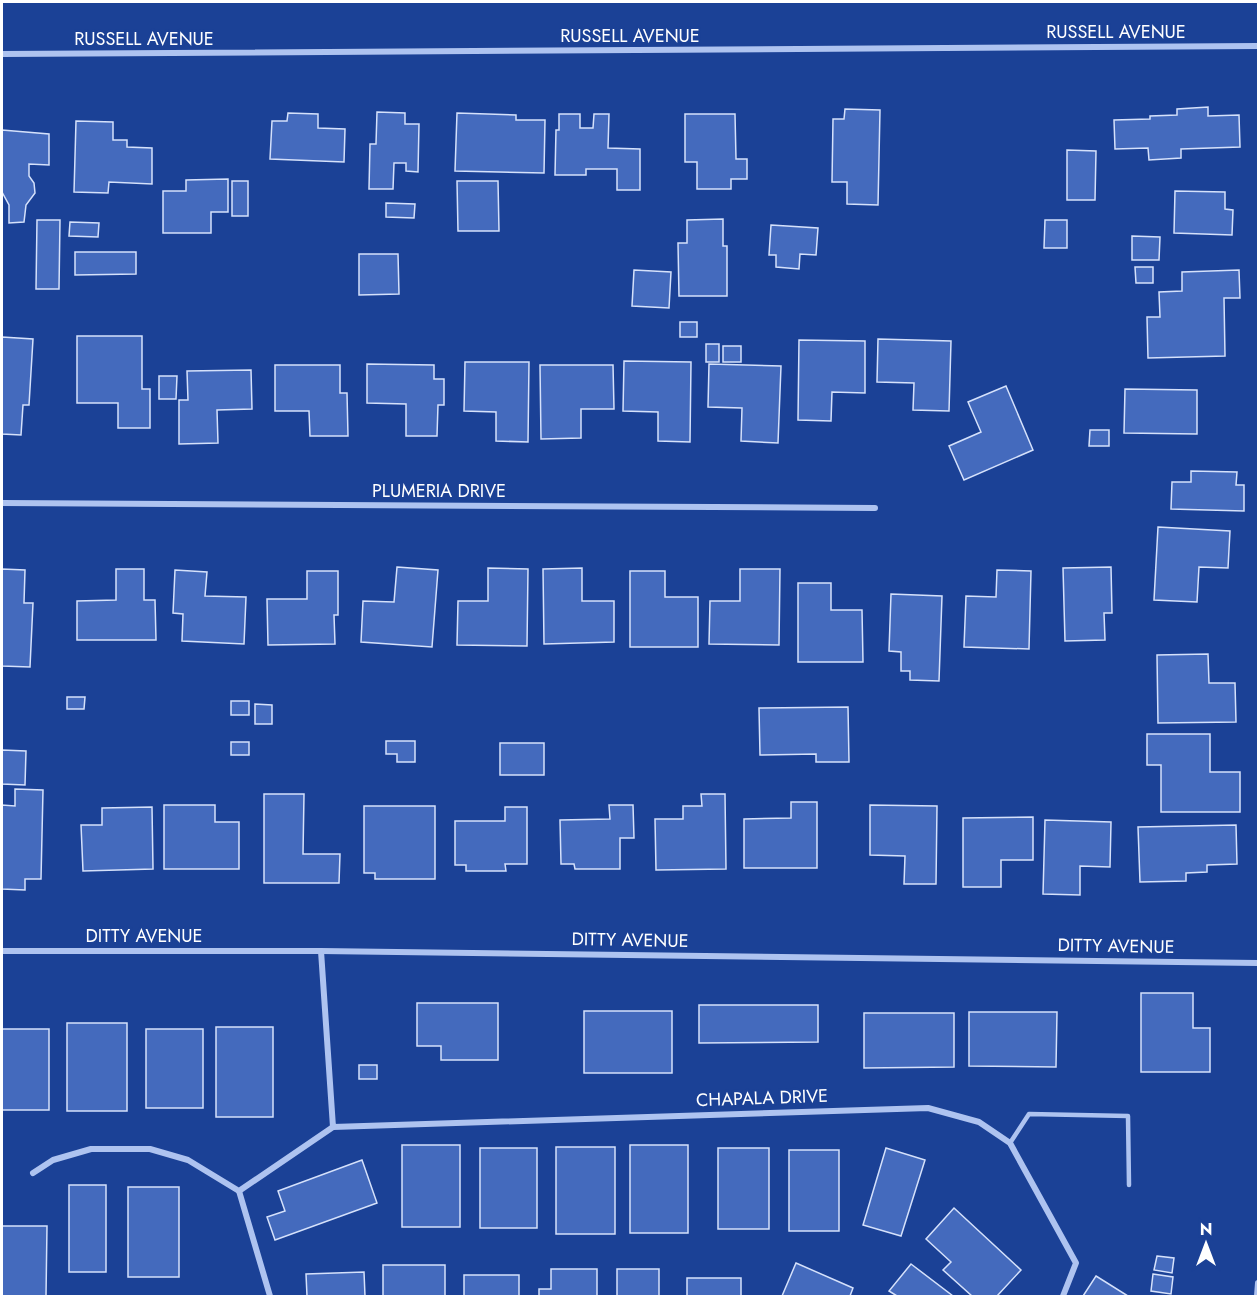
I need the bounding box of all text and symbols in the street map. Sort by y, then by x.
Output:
street label: RUSSELL AVENUE [1046,19,1186,45]
street label: RUSSELL AVENUE [560,23,700,49]
street label: RUSSELL AVENUE [74,26,214,52]
street label: PLUMERIA DRIVE [372,478,506,504]
street label: DITTY AVENUE [86,923,202,949]
street label: DITTY AVENUE [571,926,689,954]
street label: DITTY AVENUE [1057,932,1175,960]
street label: CHAPALA DRIVE [696,1083,828,1113]
north arrow [1176,1214,1236,1274]
text: N [1200,1218,1212,1241]

